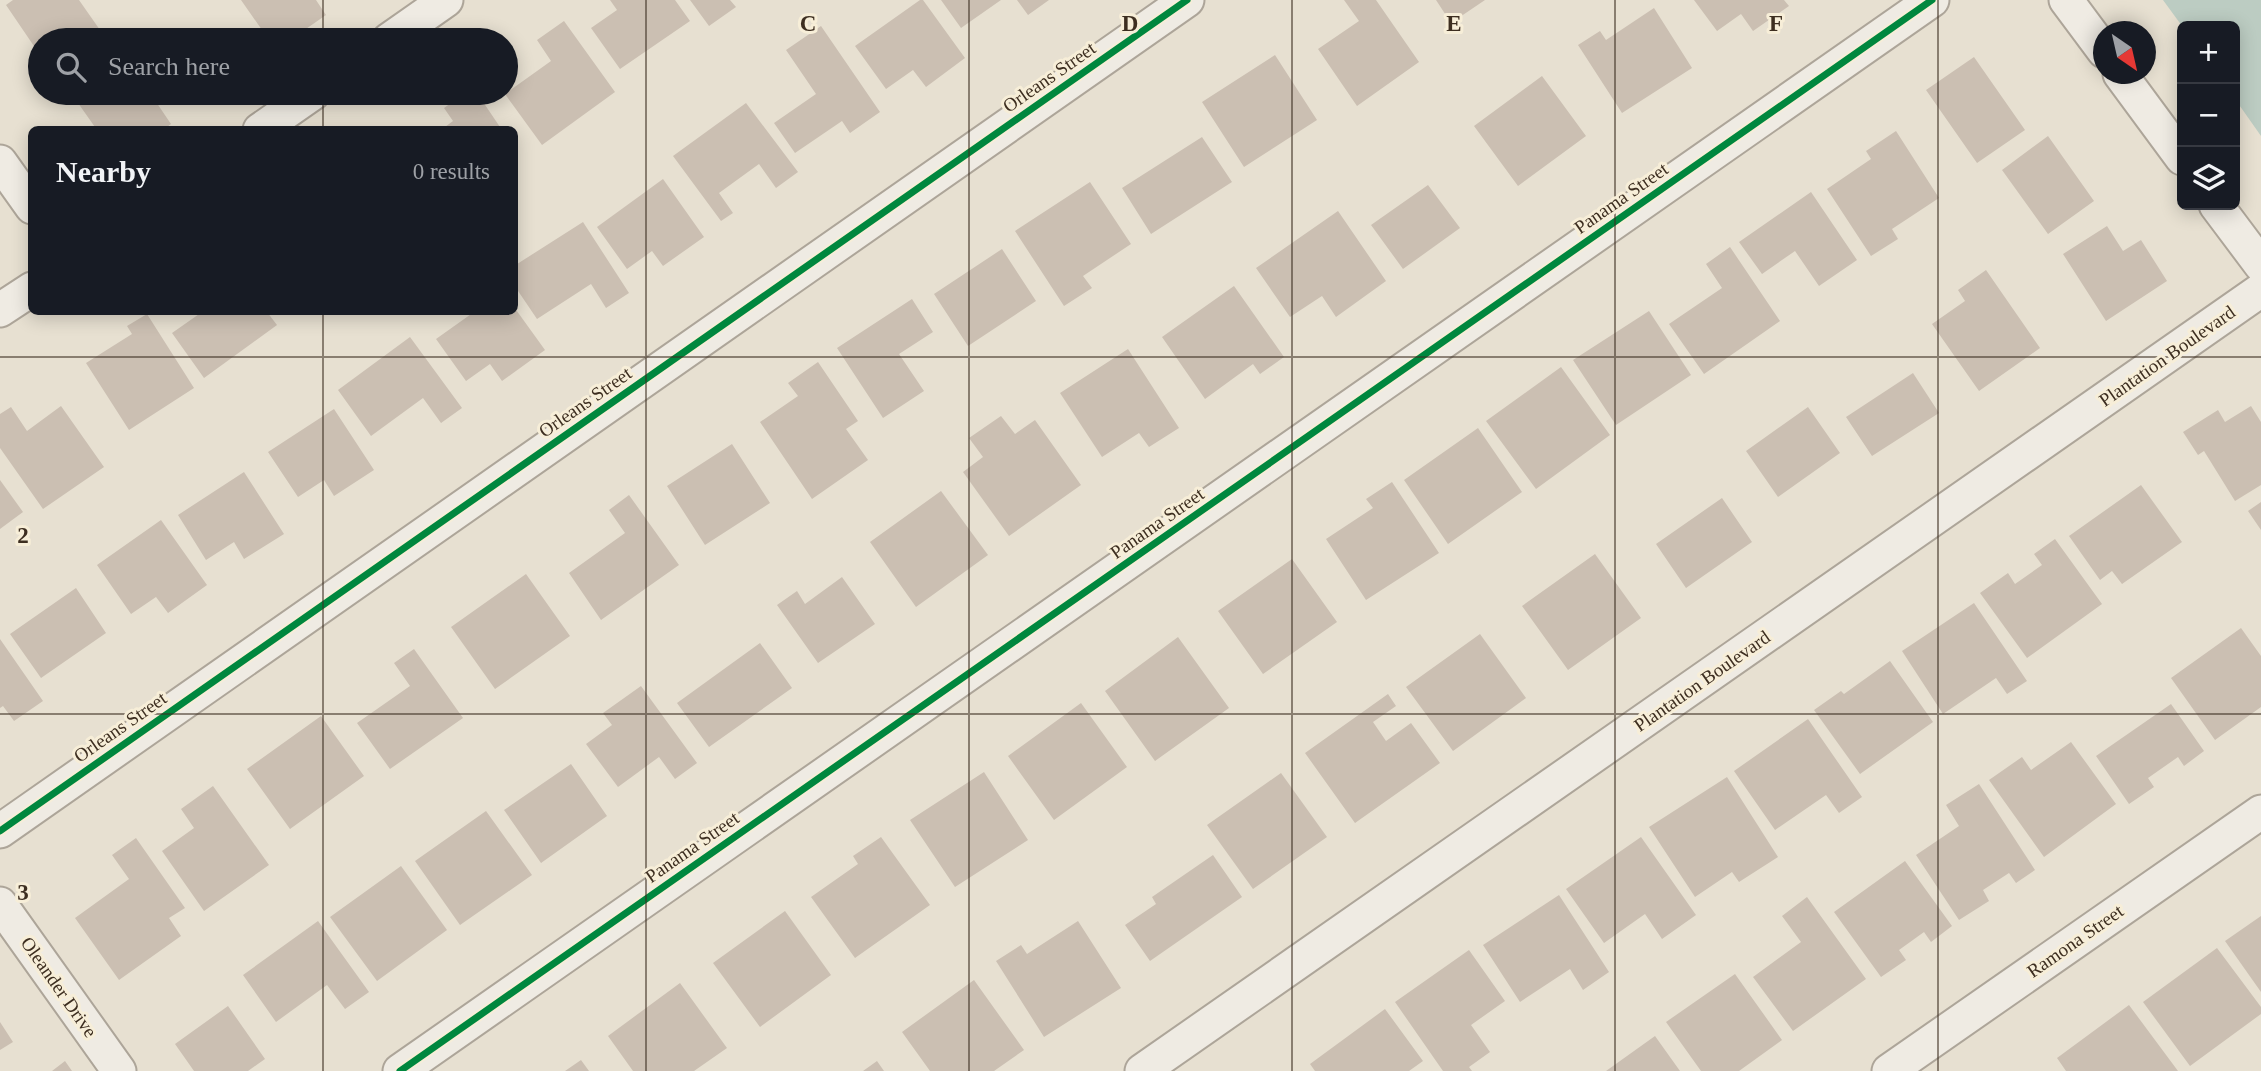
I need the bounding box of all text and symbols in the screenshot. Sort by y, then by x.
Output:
text: C [800,11,816,36]
text: D [1122,11,1138,36]
text: E [1446,11,1462,36]
text: F [1769,11,1783,36]
north arrow [2093,21,2156,84]
map controls [2177,21,2240,210]
button: + [2177,21,2240,84]
search box [28,28,518,105]
street label: Orleans Street [999,37,1100,117]
icon: search [52,48,90,86]
text: Search here [108,52,230,81]
button: − [2177,84,2240,147]
button: layers [2177,147,2240,210]
text: Nearby [56,155,151,188]
street label: Panama Street [1570,158,1672,238]
text: 0 results [413,159,490,184]
street label: Plantation Boulevard [2095,301,2239,411]
street label: Orleans Street [535,362,636,442]
street label: Panama Street [1106,483,1208,563]
text: 2 [17,523,29,548]
street label: Plantation Boulevard [1630,626,1774,736]
street label: Orleans Street [70,687,171,767]
street label: Panama Street [641,807,743,887]
text: 3 [17,880,29,905]
street label: Ramona Street [2023,900,2128,982]
street label: Oleander Drive [17,933,101,1041]

